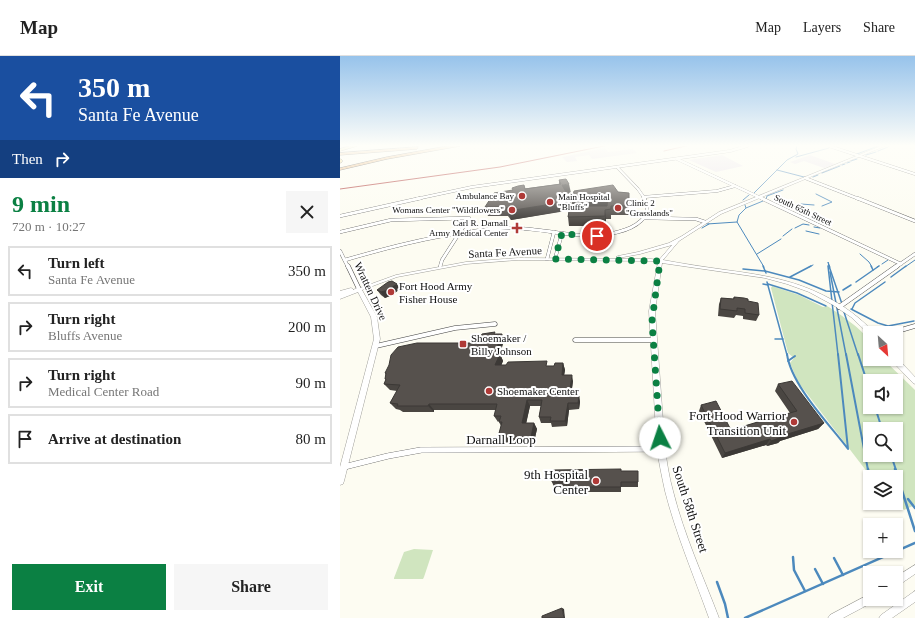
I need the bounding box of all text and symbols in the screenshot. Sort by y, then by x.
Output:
text: Map [20,17,58,38]
text: Map [755,20,781,35]
text: Layers [803,20,841,35]
text: Share [863,20,895,35]
icon: left [12,72,64,124]
text: 350 m [78,72,150,103]
text: Santa Fe Avenue [78,105,199,125]
icon: right [51,148,73,170]
text: Then [12,151,43,167]
text: 9 min [12,191,70,217]
button: close [286,191,328,233]
place label: Ambulance Bay [456,191,514,201]
marker: Ambulance Bay [517,191,527,201]
place label: Main Hospital "Bluffs" [558,192,610,212]
street label: South 65th Street [773,192,834,228]
marker: Main Hospital "Bluffs" [545,197,555,207]
place label: Clinic 2 "Grasslands" [626,198,673,218]
marker: Clinic 2 "Grasslands" [613,203,623,213]
place label: Womans Center "Wildflowers" [392,205,504,215]
marker: Womans Center "Wildflowers" [507,205,517,215]
place label: Carl R. Darnall Army Medical Center [429,218,508,238]
text: 720 m · 10:27 [12,219,85,234]
pin [580,219,614,253]
marker: Carl R. Darnall Army Medical Center [511,222,523,234]
icon: arrive [586,225,608,247]
street label: Santa Fe Avenue [468,244,542,260]
text: Turn left [48,255,105,271]
icon: left [14,260,36,282]
street label: Wratten Drive [352,260,390,322]
text: 350 m [288,263,326,279]
text: Santa Fe Avenue [48,272,135,287]
place label: Fort Hood Army Fisher House [399,280,473,305]
marker: Fort Hood Army Fisher House [386,287,396,297]
text: Turn right [48,311,115,327]
icon: right [14,316,36,338]
text: 200 m [288,319,326,335]
north arrow [863,326,903,366]
map controls [863,326,903,606]
text: Bluffs Avenue [48,328,122,343]
place label: Shoemaker / Billy Johnson [471,332,532,357]
marker: Shoemaker / Billy Johnson [458,339,468,349]
text: Turn right [48,367,115,383]
icon: right [14,372,36,394]
button: sound [863,374,903,414]
text: 90 m [296,375,326,391]
text: Medical Center Road [48,384,159,399]
place label: Shoemaker Center [497,385,579,397]
marker: Shoemaker Center [484,386,494,396]
place label: Fort Hood Warrior Transition Unit [689,408,787,438]
position arrow [639,417,681,459]
marker: Fort Hood Warrior Transition Unit [789,417,799,427]
button: search [863,422,903,462]
icon: arrive [14,428,36,450]
text: Arrive at destination [48,431,181,447]
text: 80 m [296,431,326,447]
street label: Darnall Loop [466,432,536,447]
street label: South 58th Street [669,464,712,555]
place label: 9th Hospital Center [524,467,589,497]
button: layers [863,470,903,510]
marker: 9th Hospital Center [591,476,601,486]
button: + [863,518,903,558]
button: Exit [12,564,166,610]
button: Share [174,564,328,610]
button: − [863,566,903,606]

